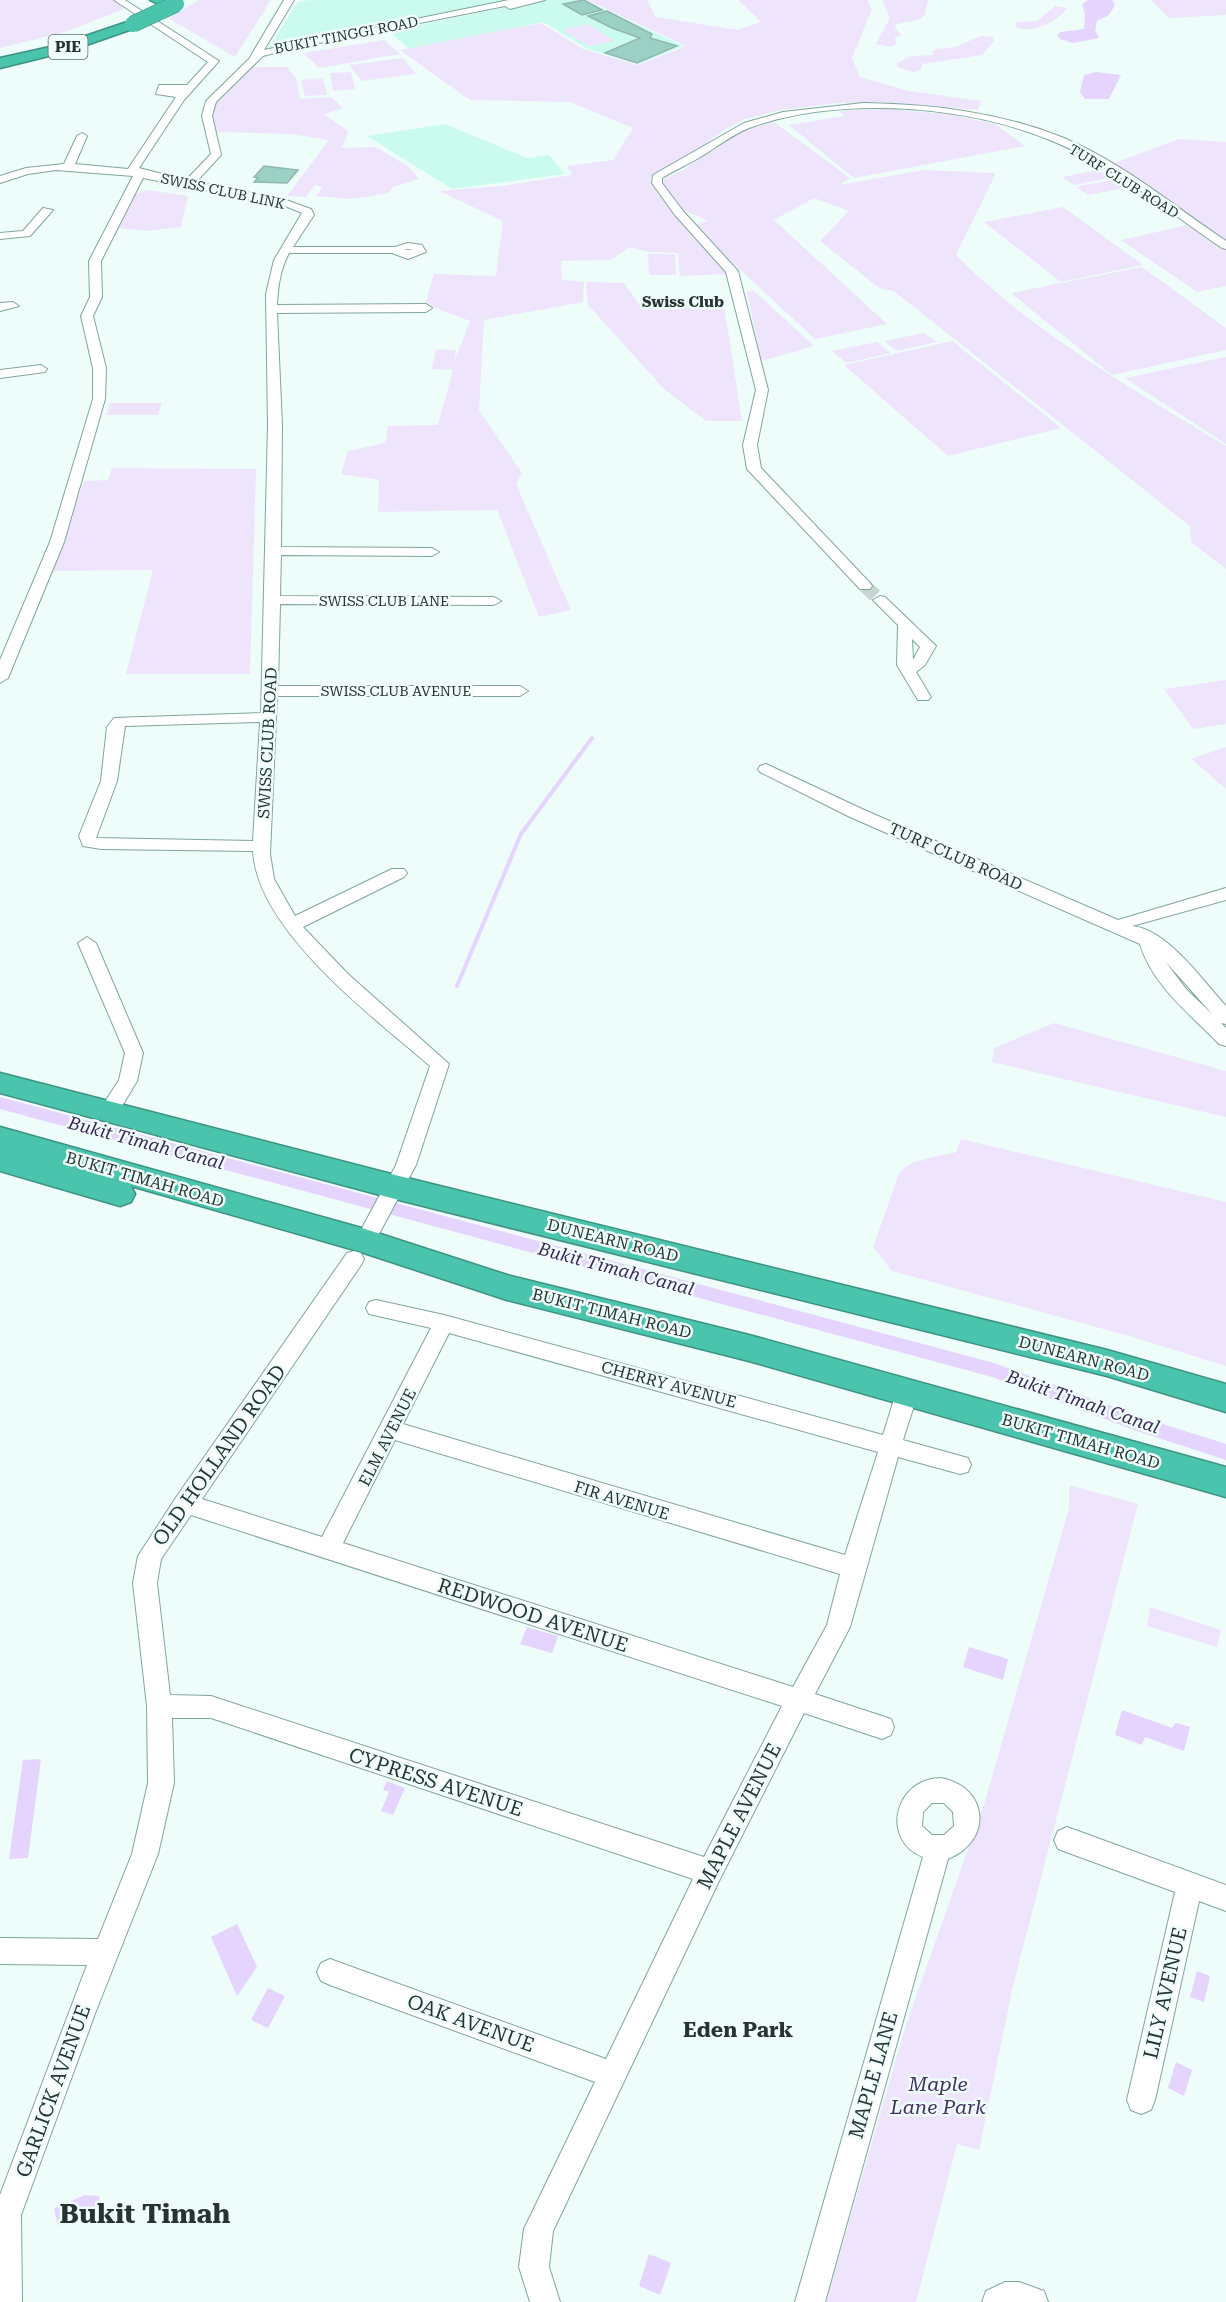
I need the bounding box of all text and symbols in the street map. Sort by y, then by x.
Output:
street label: BUKIT TINGGI ROAD [273,13,420,57]
road number: PIE [48,35,88,59]
street label: TURF CLUB ROAD [1066,141,1182,221]
street label: SWISS CLUB LINK [159,170,287,212]
district label: Swiss Club [642,293,724,311]
street label: SWISS CLUB LANE [319,593,449,609]
street label: SWISS CLUB ROAD [254,667,281,819]
street label: SWISS CLUB AVENUE [321,683,471,699]
street label: TURF CLUB ROAD [886,818,1026,894]
water label: Bukit Timah Canal [65,1111,226,1173]
street label: BUKIT TIMAH ROAD [64,1148,226,1211]
street label: DUNEARN ROAD [545,1215,680,1266]
water label: Bukit Timah Canal [535,1237,696,1299]
street label: BUKIT TIMAH ROAD [530,1285,693,1342]
street label: DUNEARN ROAD [1017,1332,1151,1385]
street label: CHERRY AVENUE [599,1357,739,1412]
street label: OLD HOLLAND ROAD [147,1360,291,1550]
water label: Bukit Timah Canal [1003,1365,1162,1438]
street label: ELM AVENUE [355,1385,420,1489]
street label: BUKIT TIMAH ROAD [1000,1410,1162,1473]
street label: FIR AVENUE [572,1477,672,1524]
street label: REDWOOD AVENUE [435,1573,631,1657]
street label: MAPLE AVENUE [692,1739,786,1893]
street label: CYPRESS AVENUE [346,1743,526,1821]
street label: LILY AVENUE [1138,1925,1192,2061]
street label: OAK AVENUE [404,1989,538,2057]
street label: GARLICK AVENUE [11,2001,95,2181]
street label: MAPLE LANE [843,2009,903,2141]
district label: Eden Park [683,2018,793,2042]
park label: Maple Lane Park [889,2072,986,2119]
district label: Bukit Timah [60,2198,230,2230]

